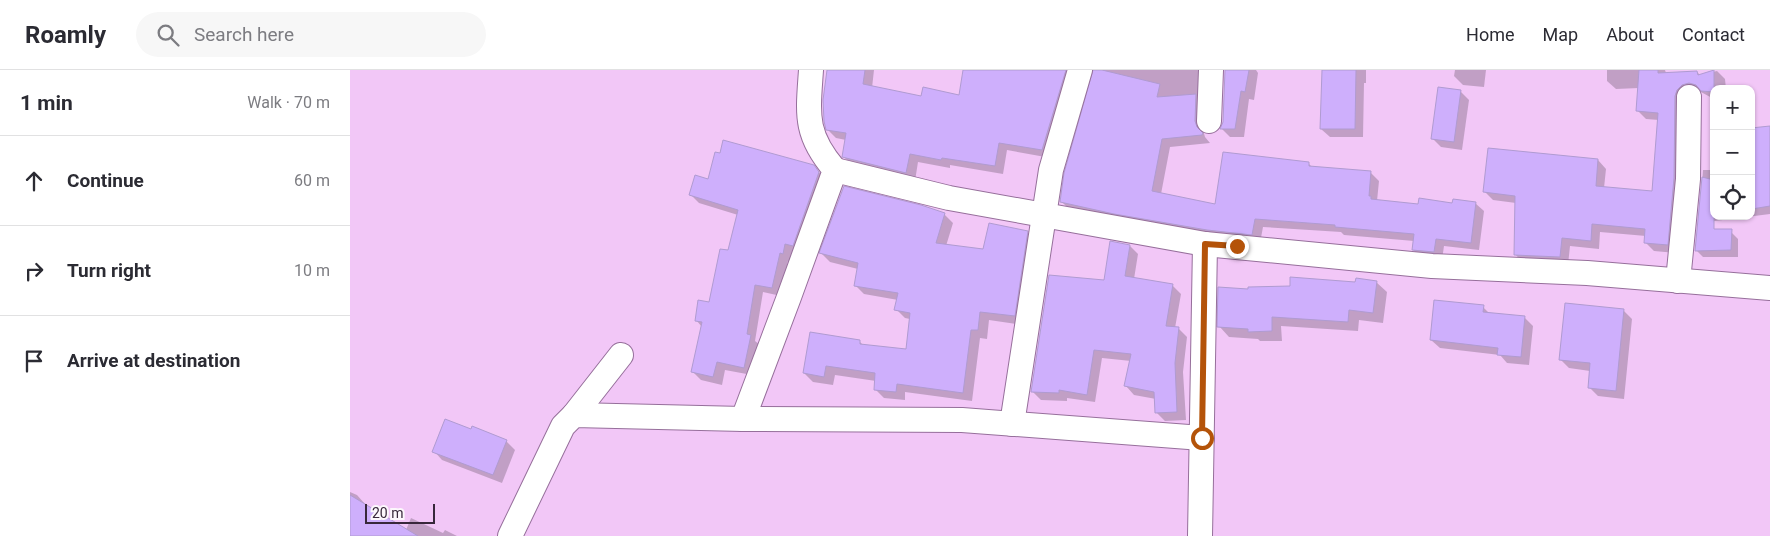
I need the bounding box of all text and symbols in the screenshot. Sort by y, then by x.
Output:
search box [136,12,486,57]
text: Roamly [25,21,106,49]
icon: search [154,21,182,49]
text: Search here [194,23,294,46]
text: Home [1466,24,1515,45]
text: Map [1543,24,1578,45]
text: About [1606,24,1654,45]
text: Contact [1682,24,1745,45]
map controls [1710,85,1755,220]
button: + [1710,85,1755,130]
text: 1 min [20,91,73,115]
text: Walk · 70 m [247,93,330,112]
button: − [1710,130,1755,175]
icon: ahead [20,167,48,195]
text: Continue [67,169,144,192]
text: 60 m [294,171,330,190]
button: locate [1710,175,1755,220]
route end [1226,235,1249,258]
icon: right [20,257,48,285]
text: Turn right [67,259,151,282]
text: 10 m [294,261,330,280]
icon: arrive [20,347,48,375]
text: Arrive at destination [67,349,240,372]
route start [1191,427,1214,450]
scale bar [365,501,435,524]
text: 20 m [372,505,404,521]

